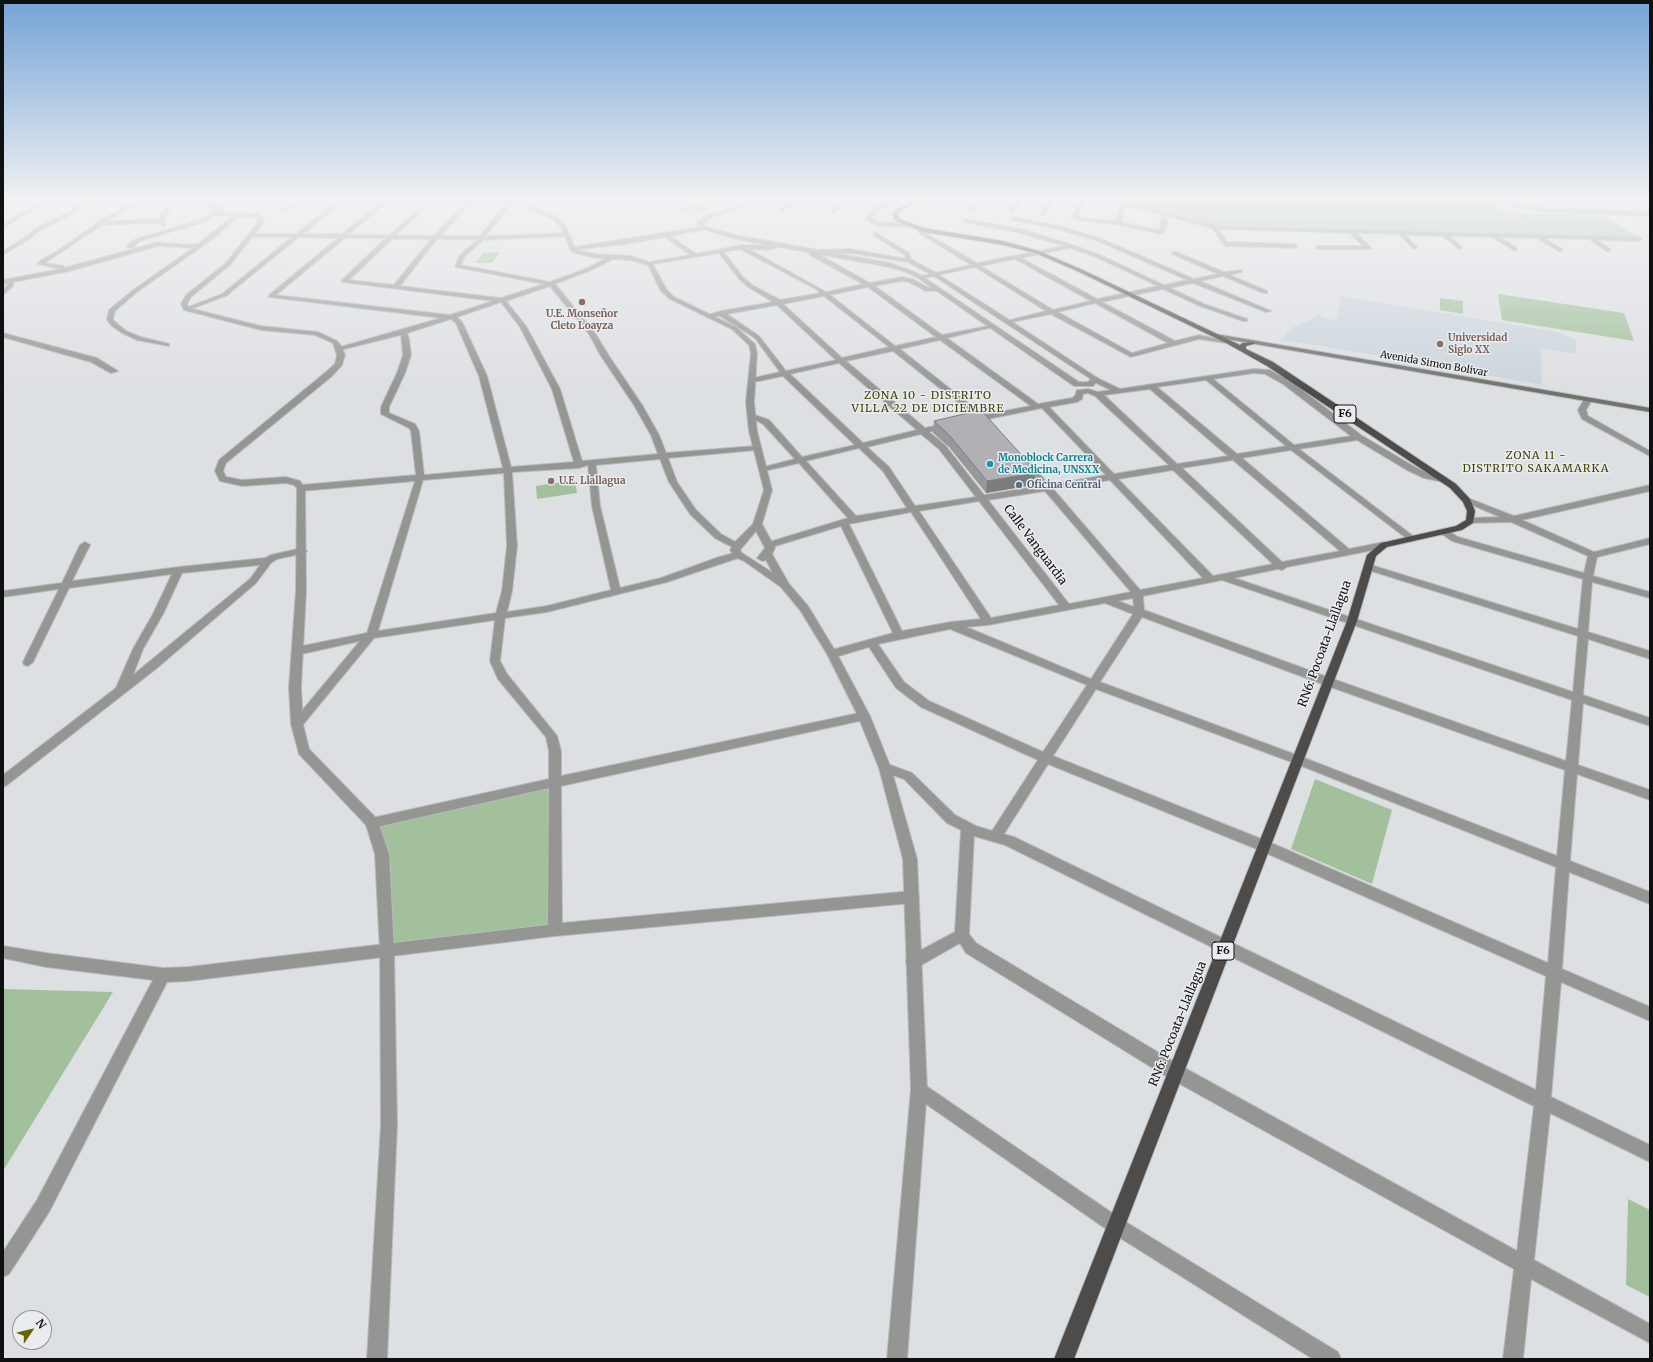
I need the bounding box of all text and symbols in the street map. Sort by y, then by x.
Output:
marker: U.E. Monseñor Cleto Loayza [577,297,587,307]
place label: U.E. Monseñor Cleto Loayza [546,308,618,332]
place label: Universidad Siglo XX [1448,332,1507,356]
marker: Universidad Siglo XX [1435,339,1445,349]
street label: Avenida Simon Bolivar [1379,349,1489,379]
district label: ZONA 10 - DISTRITO VILLA 22 DE DICIEMBRE [852,389,1004,415]
road number: F6 [1334,405,1356,423]
district label: ZONA 11 - DISTRITO SAKAMARKA [1462,449,1610,475]
place label: Monoblock Carrera de Medicina, UNSXX [998,452,1099,476]
marker: Monoblock Carrera de Medicina, UNSXX [985,459,995,469]
place label: U.E. Llallagua [559,475,626,487]
marker: U.E. Llallagua [546,476,556,486]
place label: Oficina Central [1027,479,1101,491]
marker: Oficina Central [1014,480,1024,490]
street label: Calle Vanguardia [1000,502,1070,588]
street label: RN6: Pocoata-Llallagua [1295,579,1355,709]
road number: F6 [1212,942,1234,960]
street label: RN6: Pocoata-Llallagua [1146,959,1210,1089]
north arrow [12,1310,52,1350]
text: N [33,1316,49,1331]

